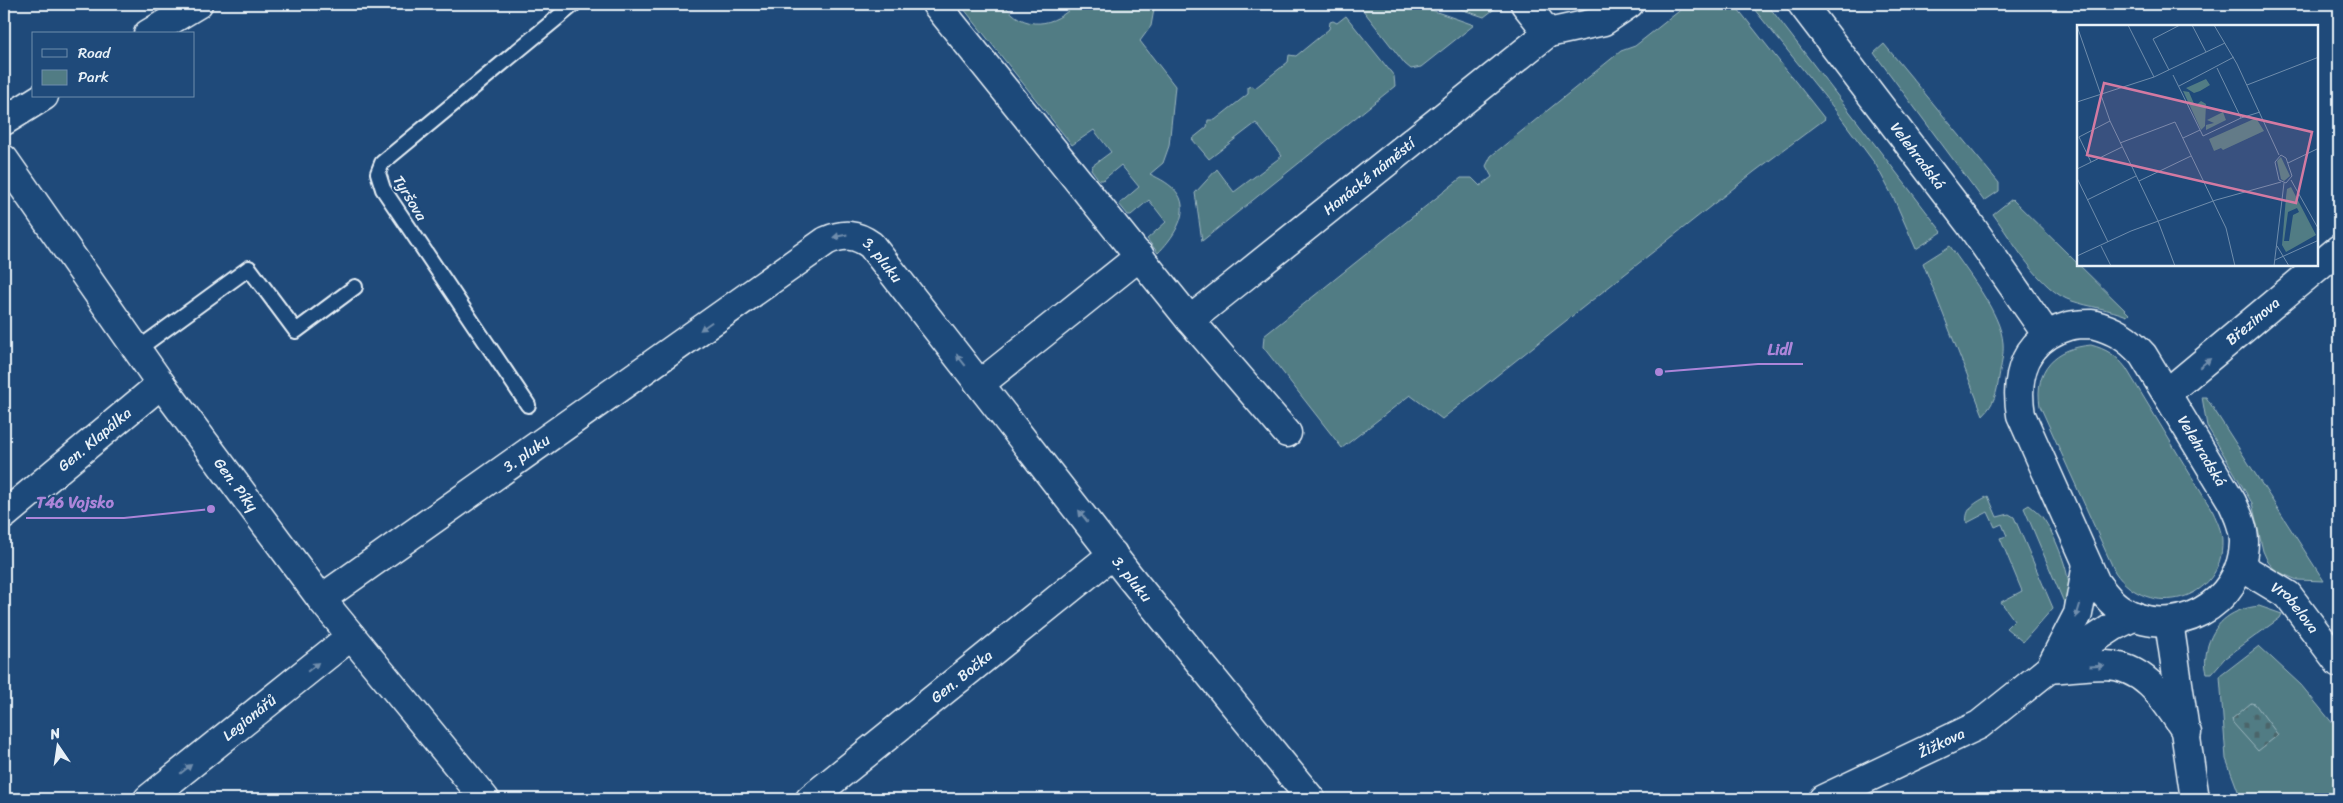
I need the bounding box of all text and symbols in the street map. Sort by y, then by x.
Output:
inset map [2077,25,2318,266]
legend [32,32,195,98]
text: Road [78,40,111,66]
text: Park [78,64,109,90]
street label: Velehradská [1883,116,1952,196]
street label: Hanácké náměstí [1317,130,1423,222]
street label: Tyršova [386,170,434,227]
street label: 3. pluku [858,230,909,289]
one-way arrow [832,233,848,241]
street label: Březinova [2220,290,2286,352]
one-way arrow [699,321,713,331]
callout: Lidl [1758,333,1803,364]
text: Lidl [1768,335,1794,364]
one-way arrow [956,354,967,367]
one-way arrow [2198,357,2211,368]
street label: Gen. Klapálka [52,400,138,478]
street label: Velehradská [2170,410,2234,492]
street label: 3. pluku [497,427,556,479]
street label: Gen. Píky [207,452,265,518]
callout: T46 Vojsko [26,487,124,518]
text: T46 Vojsko [36,488,115,517]
one-way arrow [1077,510,1088,523]
street label: 3. pluku [1105,550,1159,608]
street label: Vrobelova [2266,575,2326,640]
one-way arrow [2073,604,2081,619]
street label: Gen. Bočka [925,643,999,710]
one-way arrow [306,661,319,672]
one-way arrow [2090,661,2106,669]
street label: Legionářů [216,688,282,748]
north arrow [32,720,82,770]
text: N [47,720,63,747]
street label: Žižkova [1913,720,1970,765]
one-way arrow [180,763,193,774]

